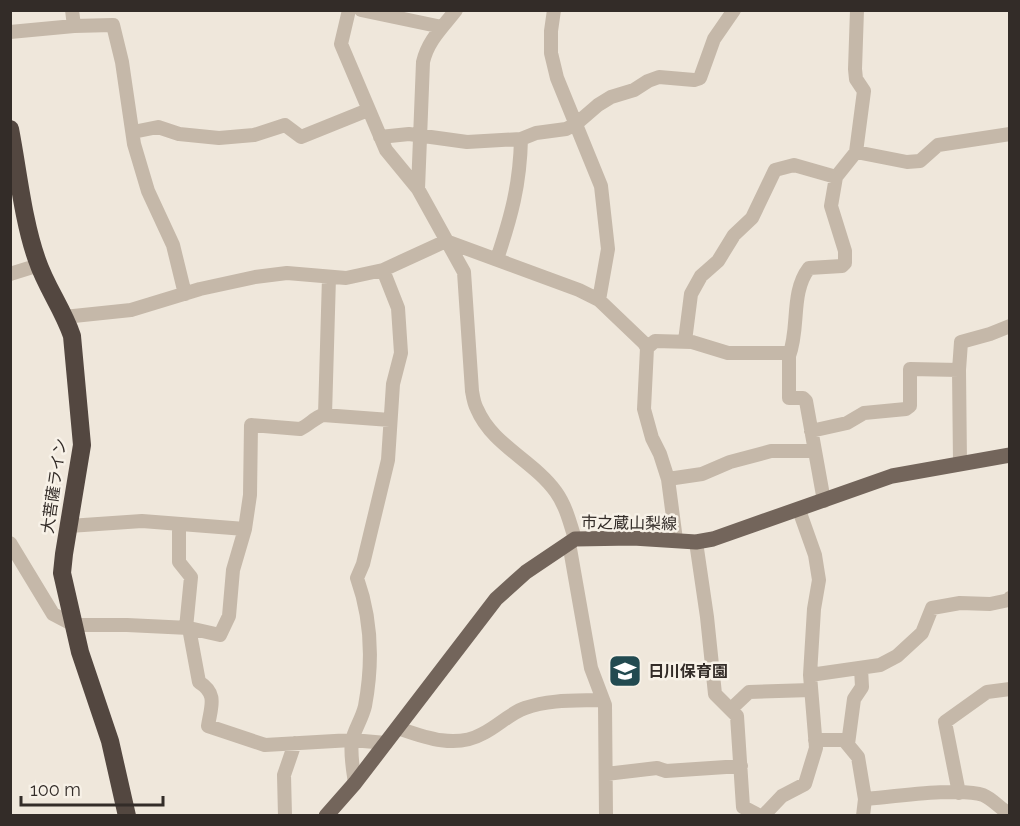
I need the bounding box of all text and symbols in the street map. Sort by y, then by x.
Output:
street label: 大菩薩ライン [38,437,70,535]
street label: 市之蔵山梨線 [581,513,677,533]
school or university icon: 日川保育園 [607,653,643,689]
place label: 日川保育園 [648,662,728,681]
scale bar [21,769,164,807]
text: 100 m [30,779,81,800]

